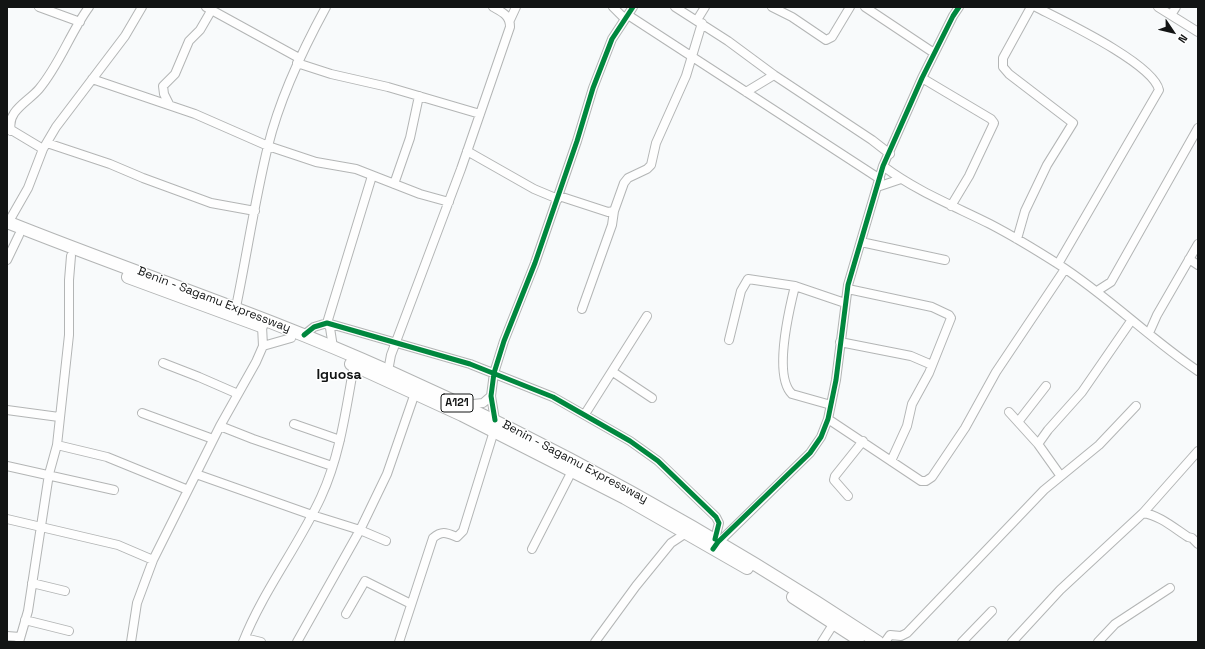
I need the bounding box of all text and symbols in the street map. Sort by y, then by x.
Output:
north arrow [1153,12,1193,52]
text: N [1175,32,1191,46]
street label: Benin - Sagamu Expressway [135,264,293,336]
district label: Iguosa [316,367,362,383]
road number: A121 [441,394,473,412]
street label: Benin - Sagamu Expressway [500,417,650,507]

